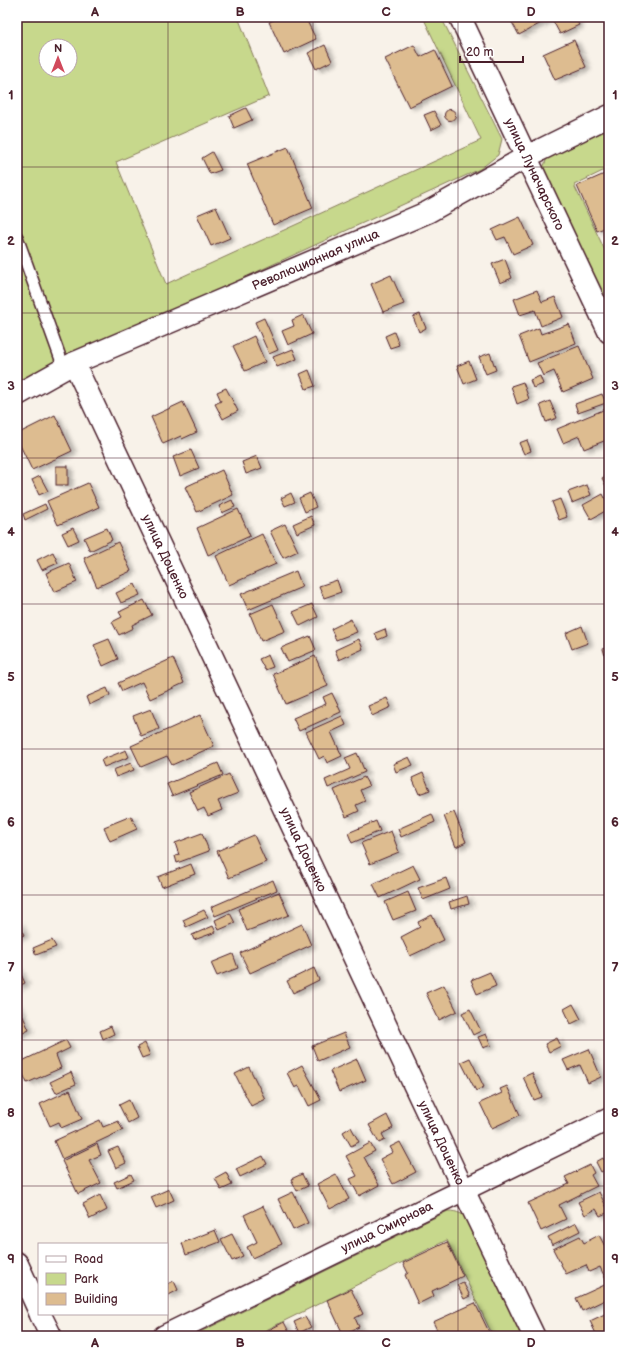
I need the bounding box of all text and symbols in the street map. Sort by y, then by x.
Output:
text: A [90,4,99,20]
text: B [235,4,245,20]
text: C [381,4,391,20]
text: D [526,4,536,20]
north arrow [38,38,78,78]
scale bar [460,38,523,64]
text: N [54,42,62,55]
text: 20 m [466,45,493,60]
text: 1 [8,87,14,103]
text: 1 [612,87,618,103]
street label: улица Луначарского [501,116,568,233]
street label: Революционная улица [249,226,382,294]
text: 2 [7,233,15,249]
text: 2 [611,233,619,249]
text: 3 [7,378,15,394]
text: 3 [611,378,619,394]
street label: улица Доценко [138,512,192,602]
text: 4 [7,524,15,540]
text: 4 [611,524,619,540]
text: 5 [7,669,15,685]
text: 5 [611,669,619,685]
street label: улица Доценко [277,805,330,895]
text: 6 [7,814,15,830]
text: 6 [611,814,619,830]
text: 7 [7,960,15,976]
text: 7 [611,960,619,976]
street label: улица Доценко [415,1098,468,1188]
text: 8 [7,1105,15,1121]
text: 8 [611,1105,619,1121]
street label: улица Смирнова [338,1198,436,1256]
legend [38,1243,168,1315]
text: 9 [7,1251,15,1267]
text: 9 [611,1251,619,1267]
text: Road [74,1252,103,1267]
text: Park [74,1272,98,1287]
text: Building [74,1292,118,1307]
text: A [90,1335,99,1351]
text: B [235,1335,245,1351]
text: C [381,1335,391,1351]
text: D [526,1335,536,1351]

